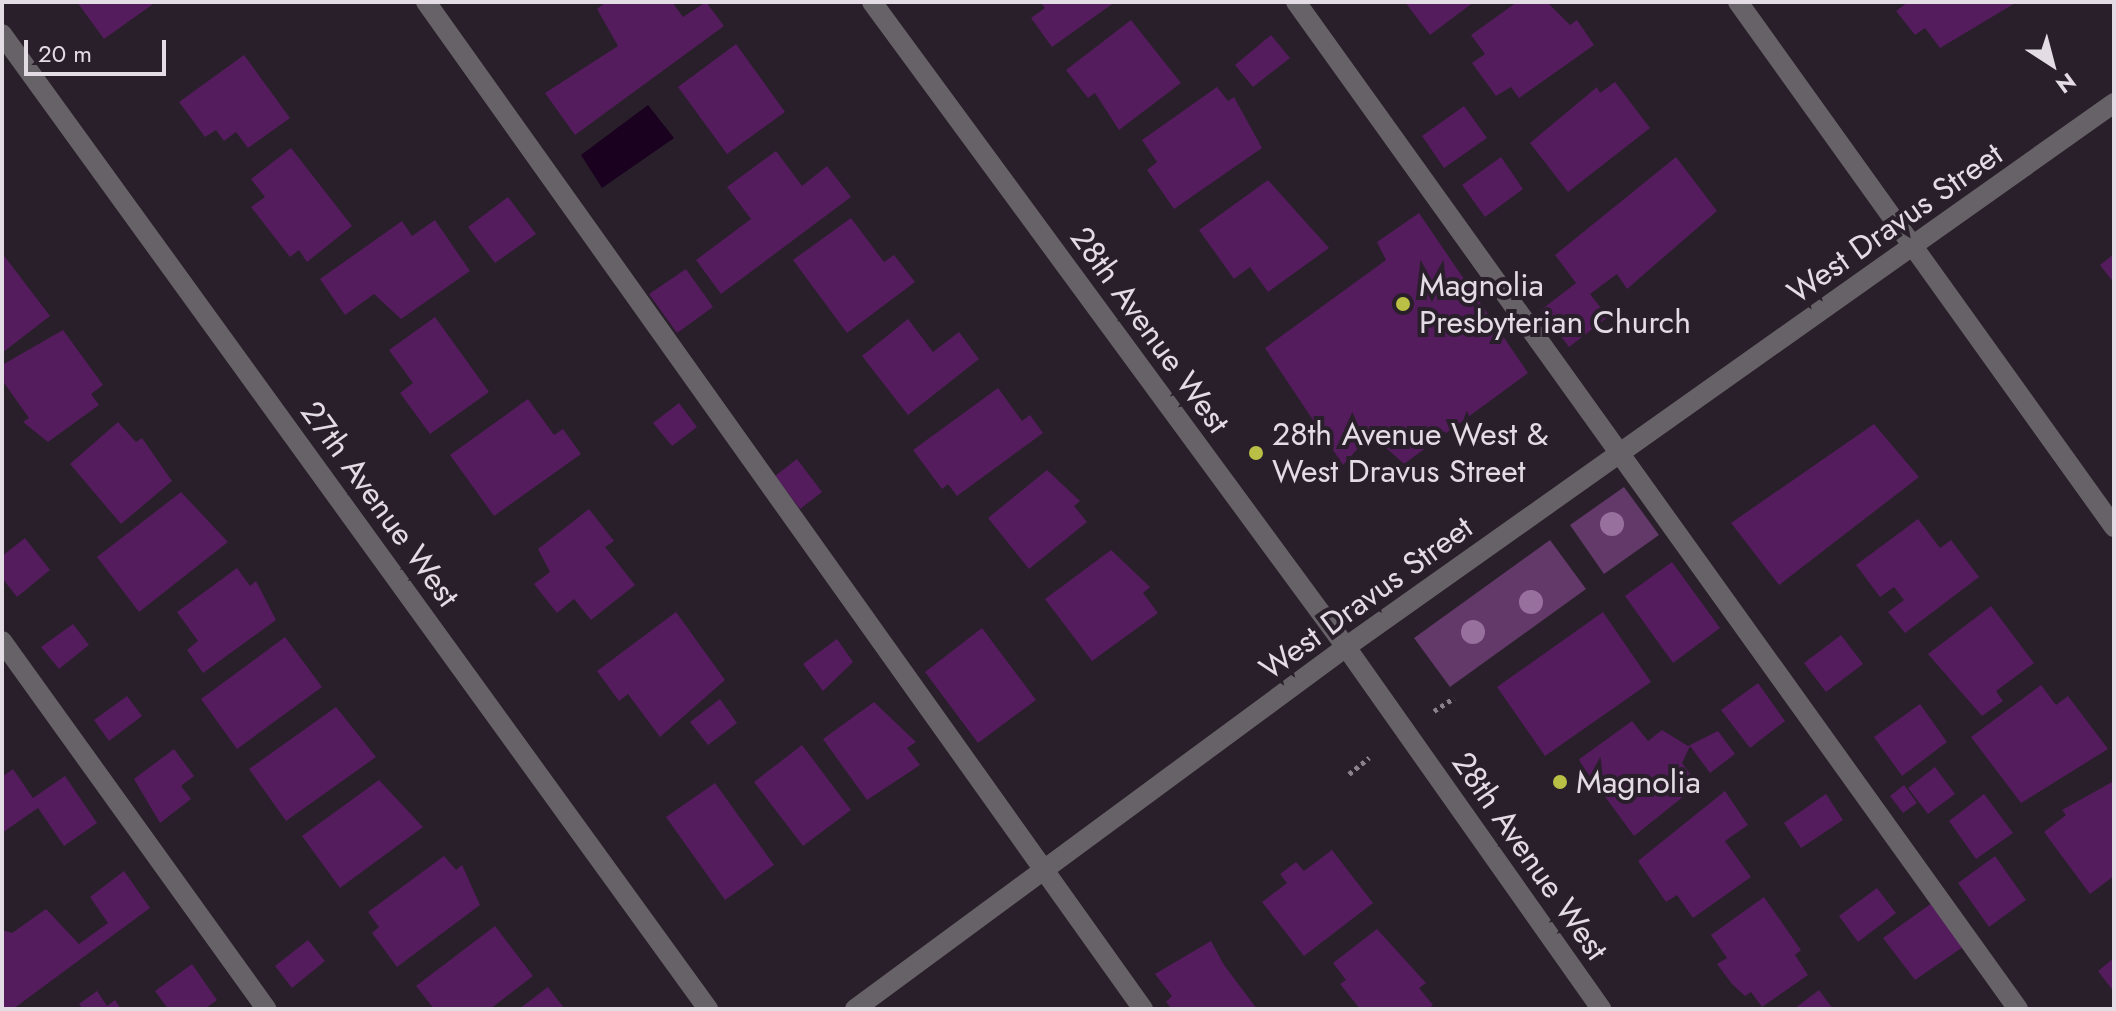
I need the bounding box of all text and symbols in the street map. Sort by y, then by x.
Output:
scale bar [28,24,170,74]
north arrow [2012,24,2092,104]
text: 20 m [38,36,92,71]
text: N [2050,65,2083,101]
street label: West Dravus Street [1780,135,2010,311]
street label: 28th Avenue West [1062,220,1238,440]
place label: Magnolia Presbyterian Church [1419,267,1691,342]
marker: Magnolia Presbyterian Church [1394,295,1412,313]
street label: 27th Avenue West [293,394,467,614]
place label: 28th Avenue West & West Dravus Street [1272,416,1548,491]
marker: 28th Avenue West & West Dravus Street [1247,444,1265,462]
street label: West Dravus Street [1252,508,1480,688]
street label: 28th Avenue West [1444,745,1616,967]
place label: Magnolia [1576,763,1701,801]
marker: Magnolia [1551,773,1569,791]

